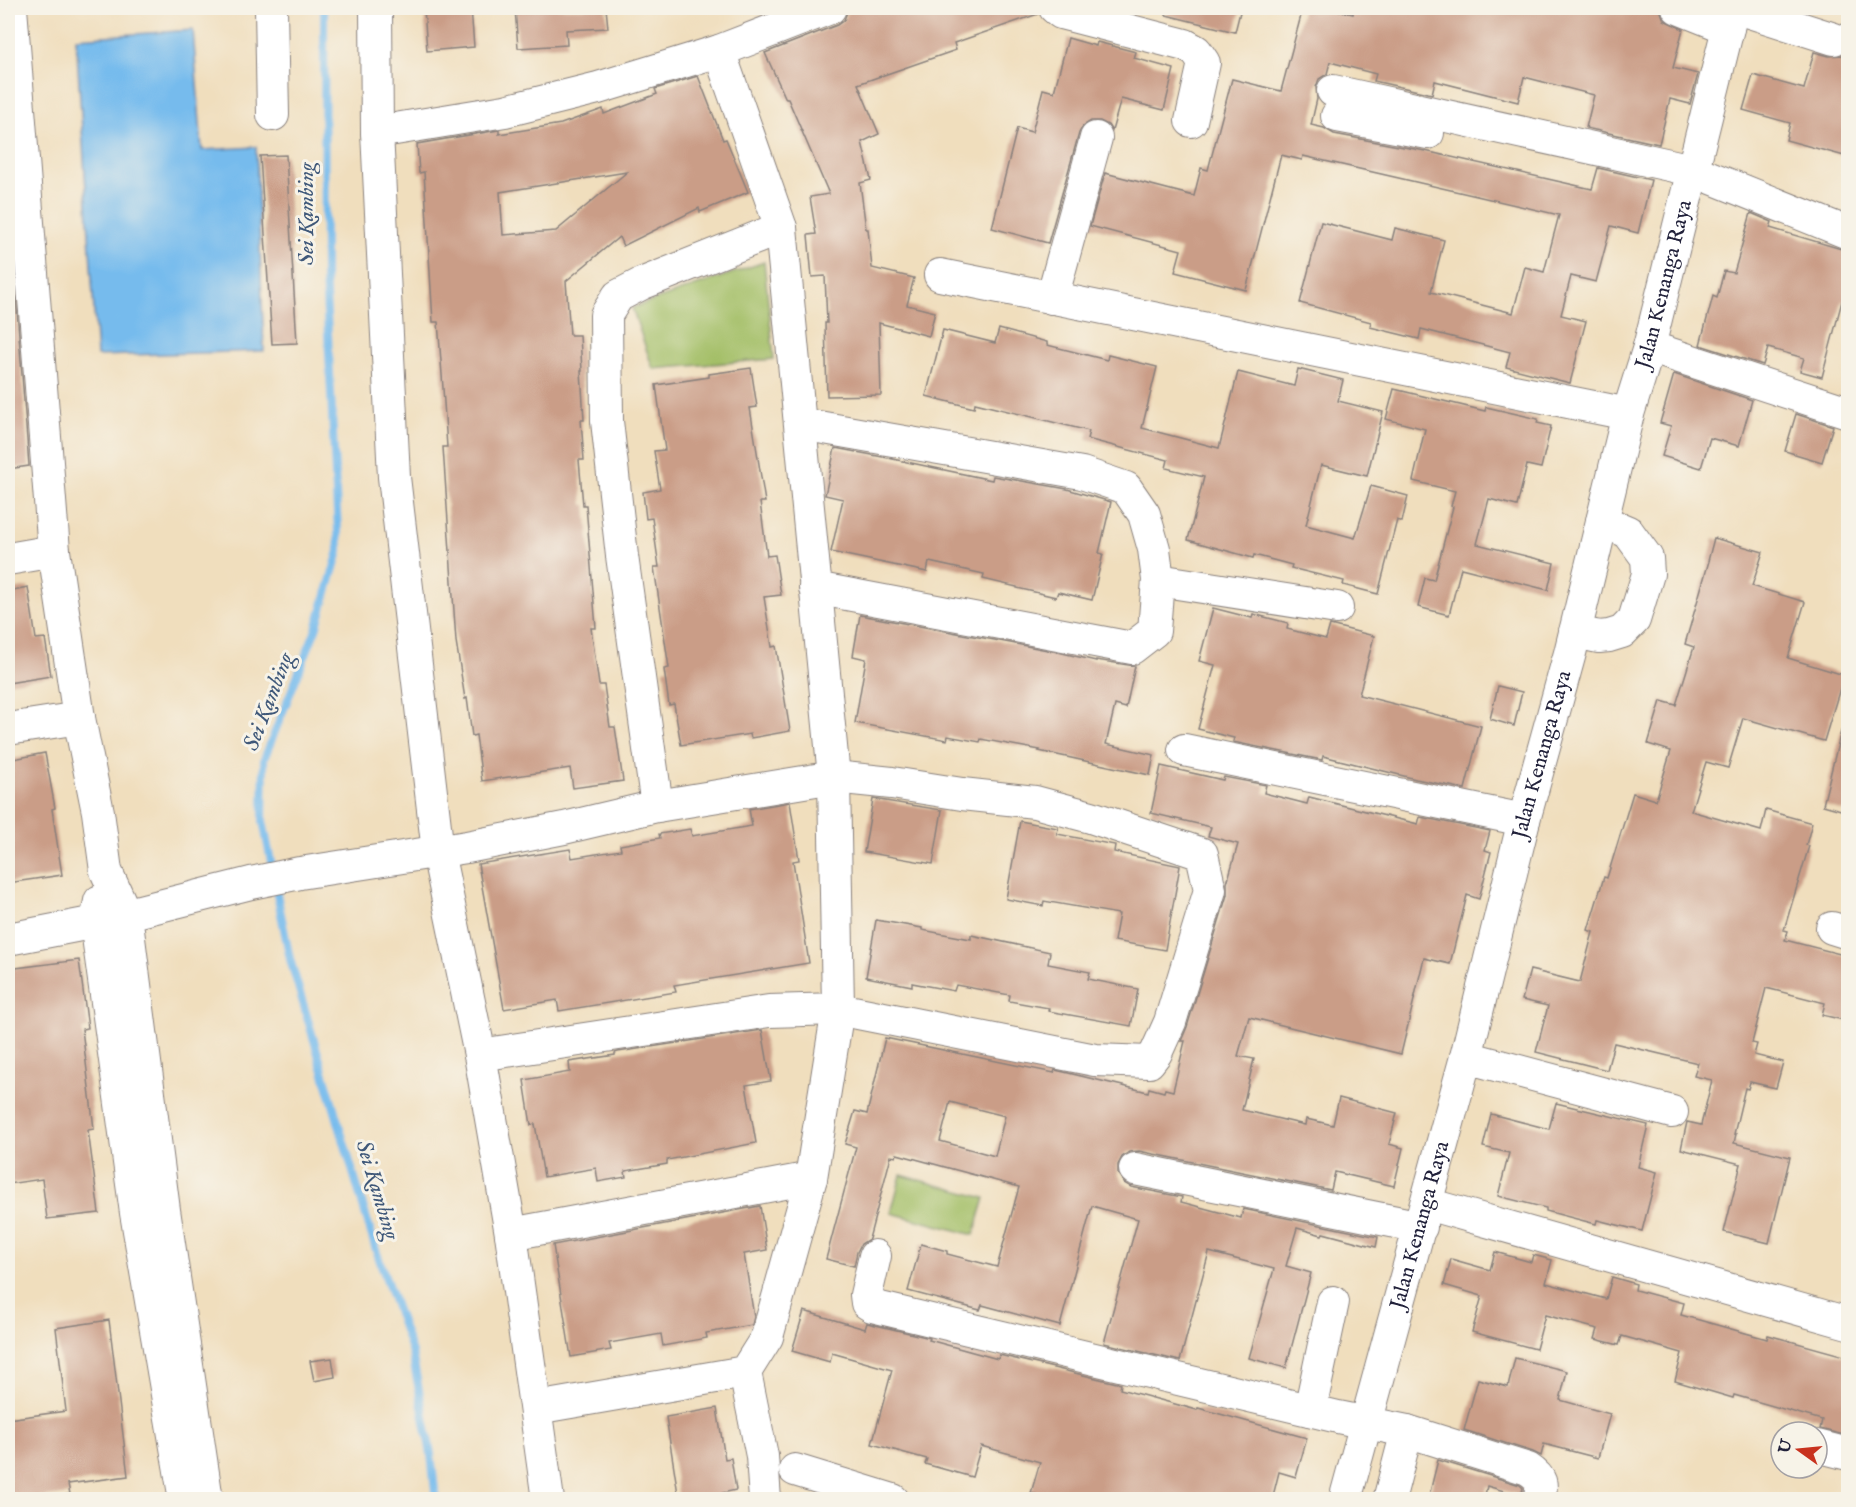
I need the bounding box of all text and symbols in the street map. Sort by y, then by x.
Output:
water label: Sei Kambing [293,161,321,265]
street label: Jalan Kenanga Raya [1629,196,1699,374]
water label: Sei Kambing [238,648,301,755]
street label: Jalan Kenanga Raya [1506,667,1578,843]
water label: Sei Kambing [349,1137,406,1245]
street label: Jalan Kenanga Raya [1384,1137,1456,1314]
north arrow [1769,1420,1829,1480]
text: U [1775,1437,1798,1457]

